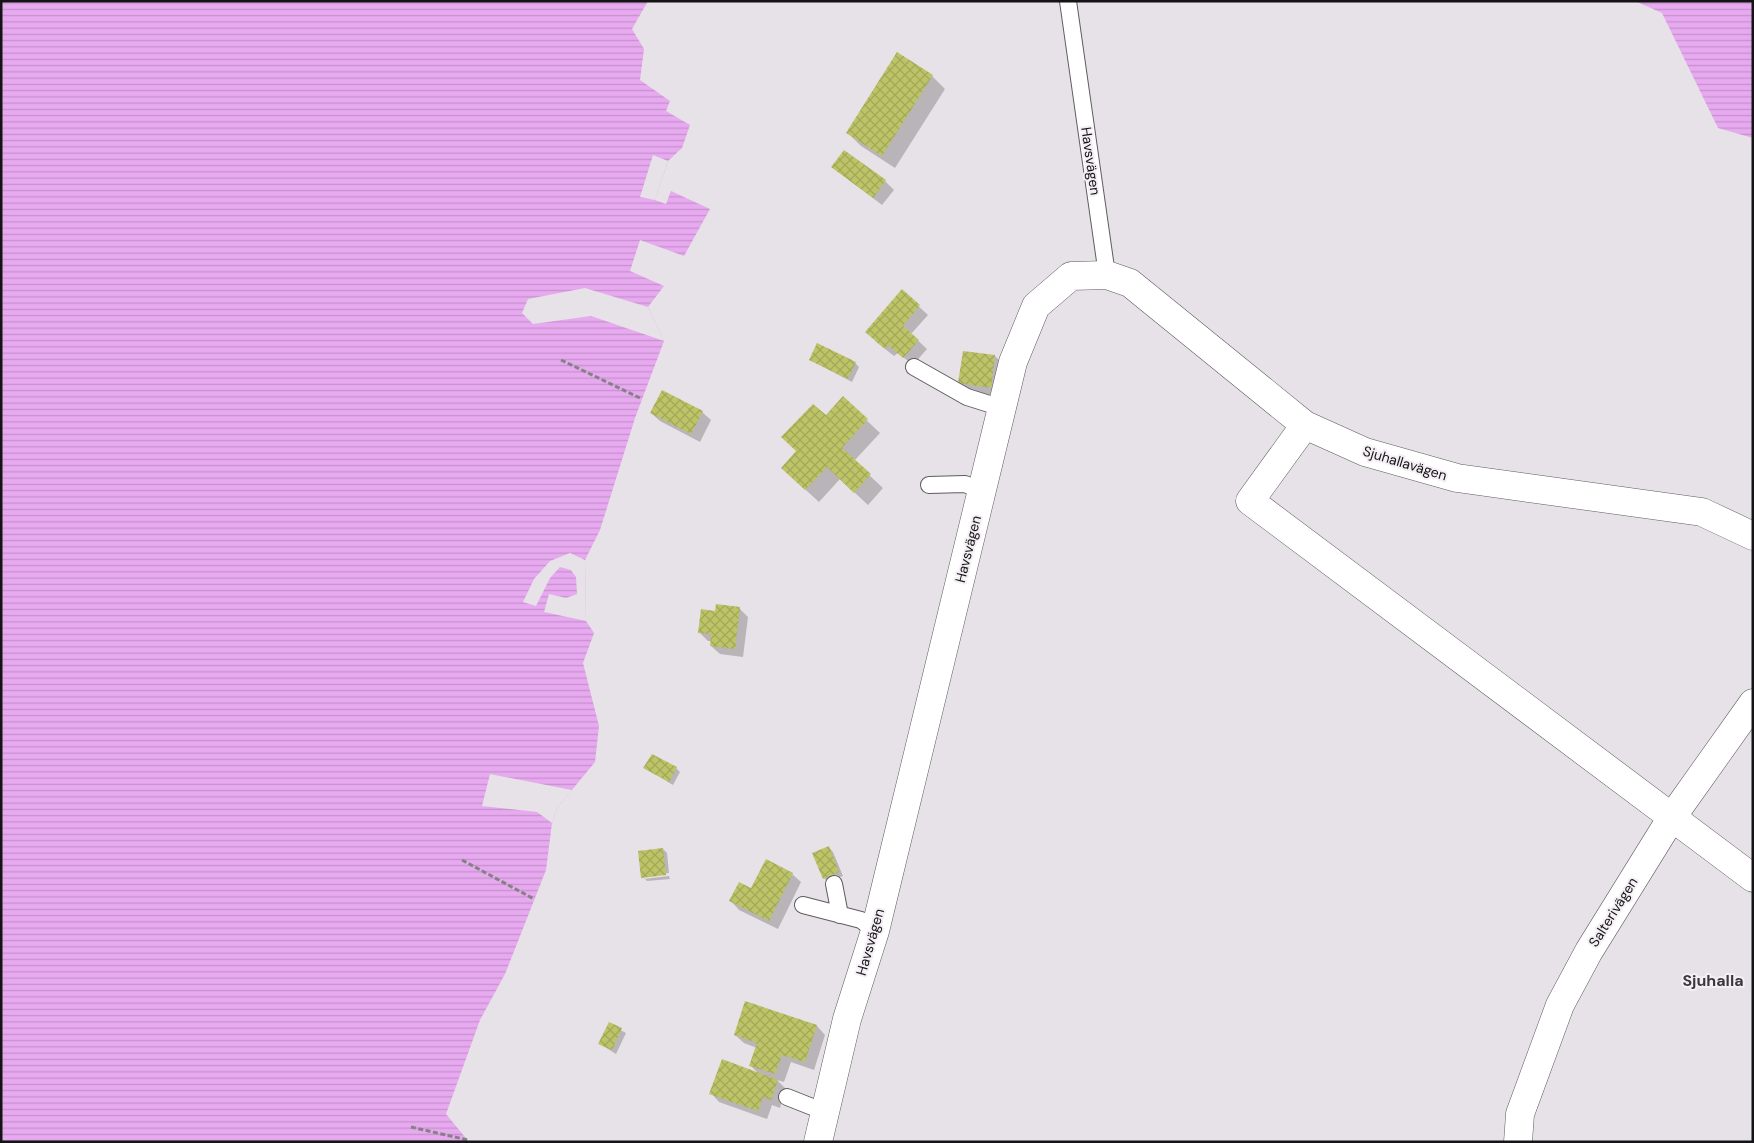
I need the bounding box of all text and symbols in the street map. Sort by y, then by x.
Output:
street label: Havsvägen [1077,126,1105,196]
street label: Sjuhallavägen [1361,442,1449,484]
street label: Havsvägen [951,513,985,585]
street label: Salterivägen [1584,874,1642,950]
street label: Havsvägen [852,906,888,978]
district label: Sjuhalla [1682,970,1744,991]

